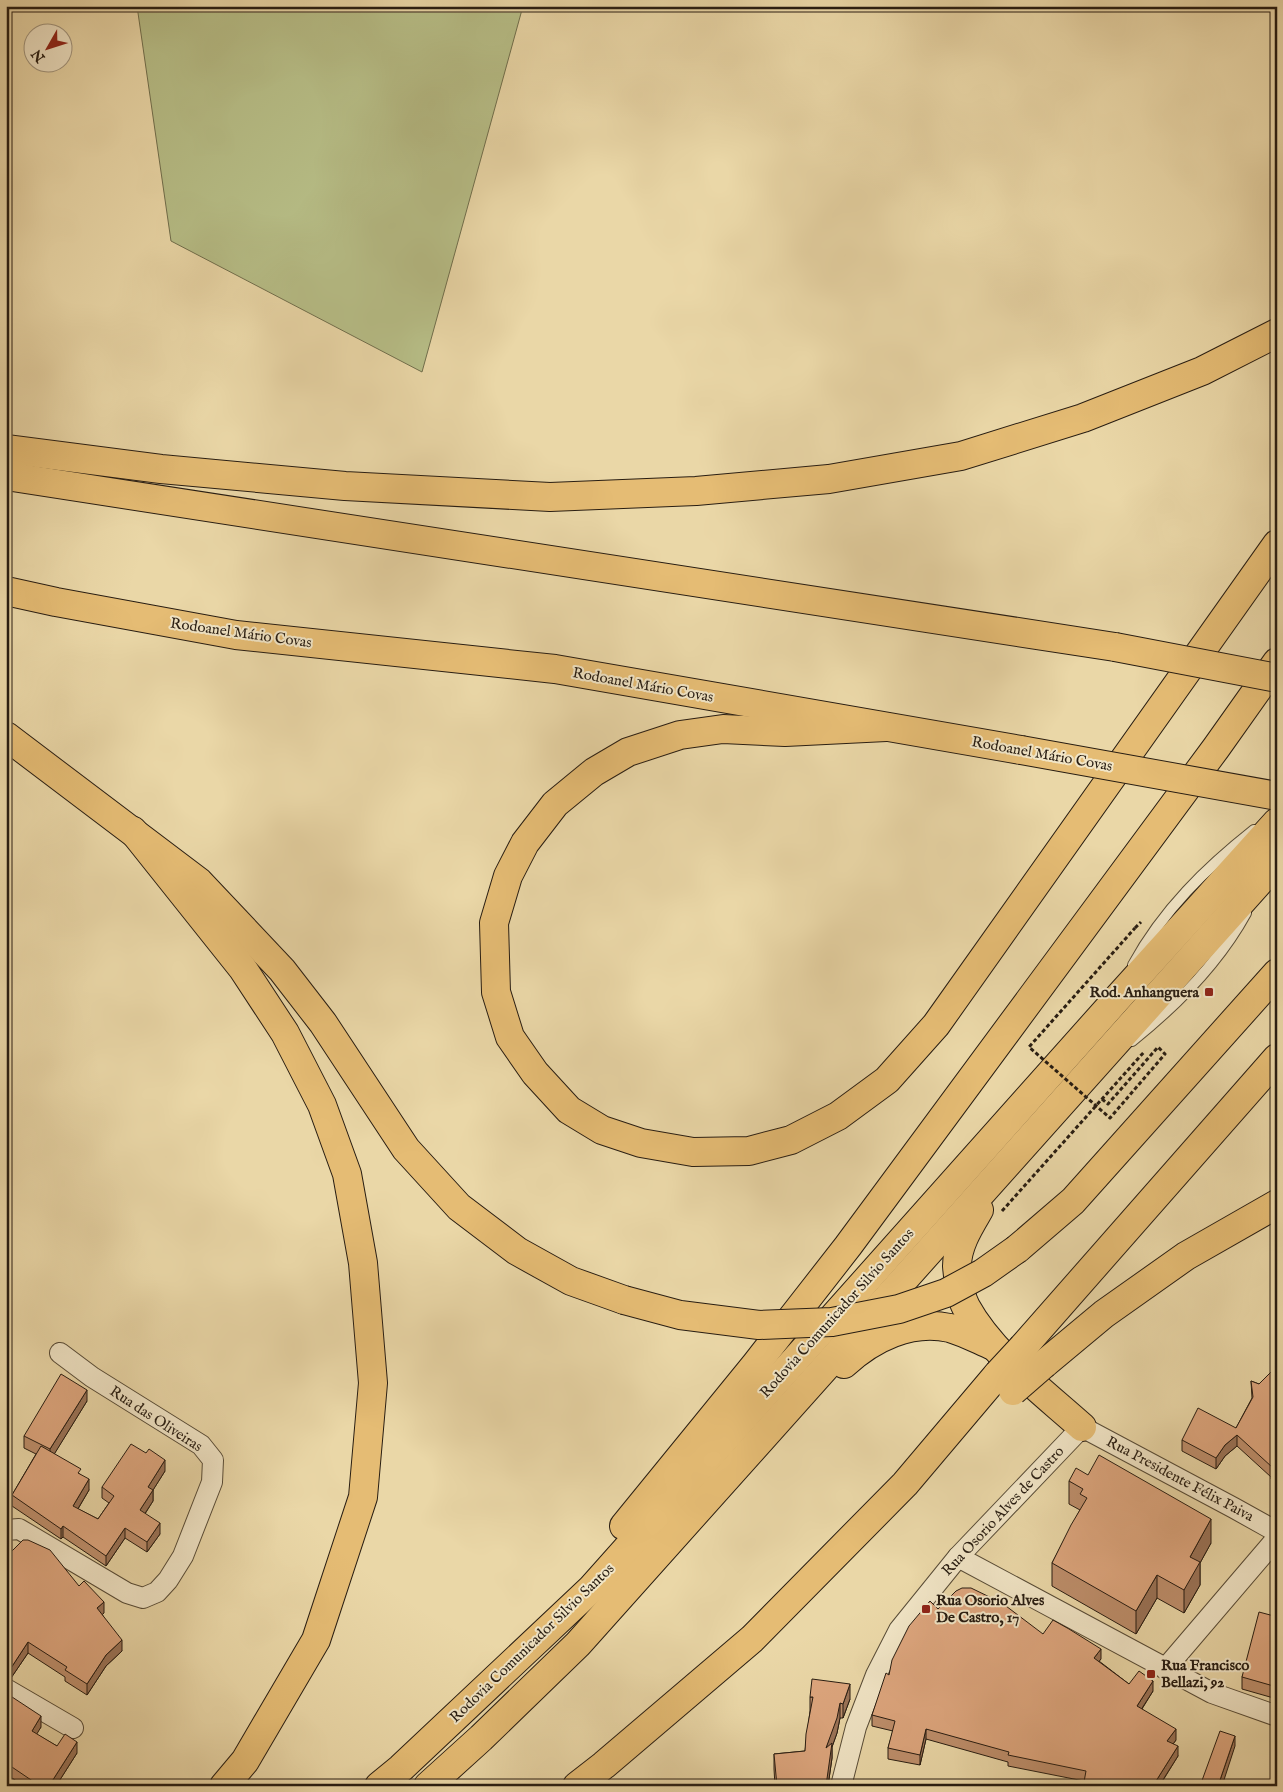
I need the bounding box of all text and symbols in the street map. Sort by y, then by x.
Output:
north arrow [22,22,72,72]
text: N [28,45,50,67]
street label: Rodoanel Mário Covas [169,614,313,652]
street label: Rodoanel Mário Covas [571,663,715,707]
street label: Rodoanel Mário Covas [970,732,1114,776]
place label: Rod. Anhanguera [1090,983,1200,1002]
marker: Rod. Anhanguera [1203,986,1215,998]
street label: Rodovia Comunicador Silvio Santos [756,1224,918,1402]
street label: Rua das Oliveiras [106,1382,206,1456]
street label: Rua Presidente Félix Paiva [1103,1432,1257,1526]
street label: Rua Osorio Alves de Castro [938,1442,1068,1580]
street label: Rodovia Comunicador Silvio Santos [446,1559,618,1727]
place label: Rua Osorio Alves De Castro, 17 [936,1591,1045,1627]
marker: Rua Osorio Alves De Castro, 17 [920,1603,932,1615]
place label: Rua Francisco Bellazi, 92 [1161,1656,1249,1692]
marker: Rua Francisco Bellazi, 92 [1145,1668,1157,1680]

